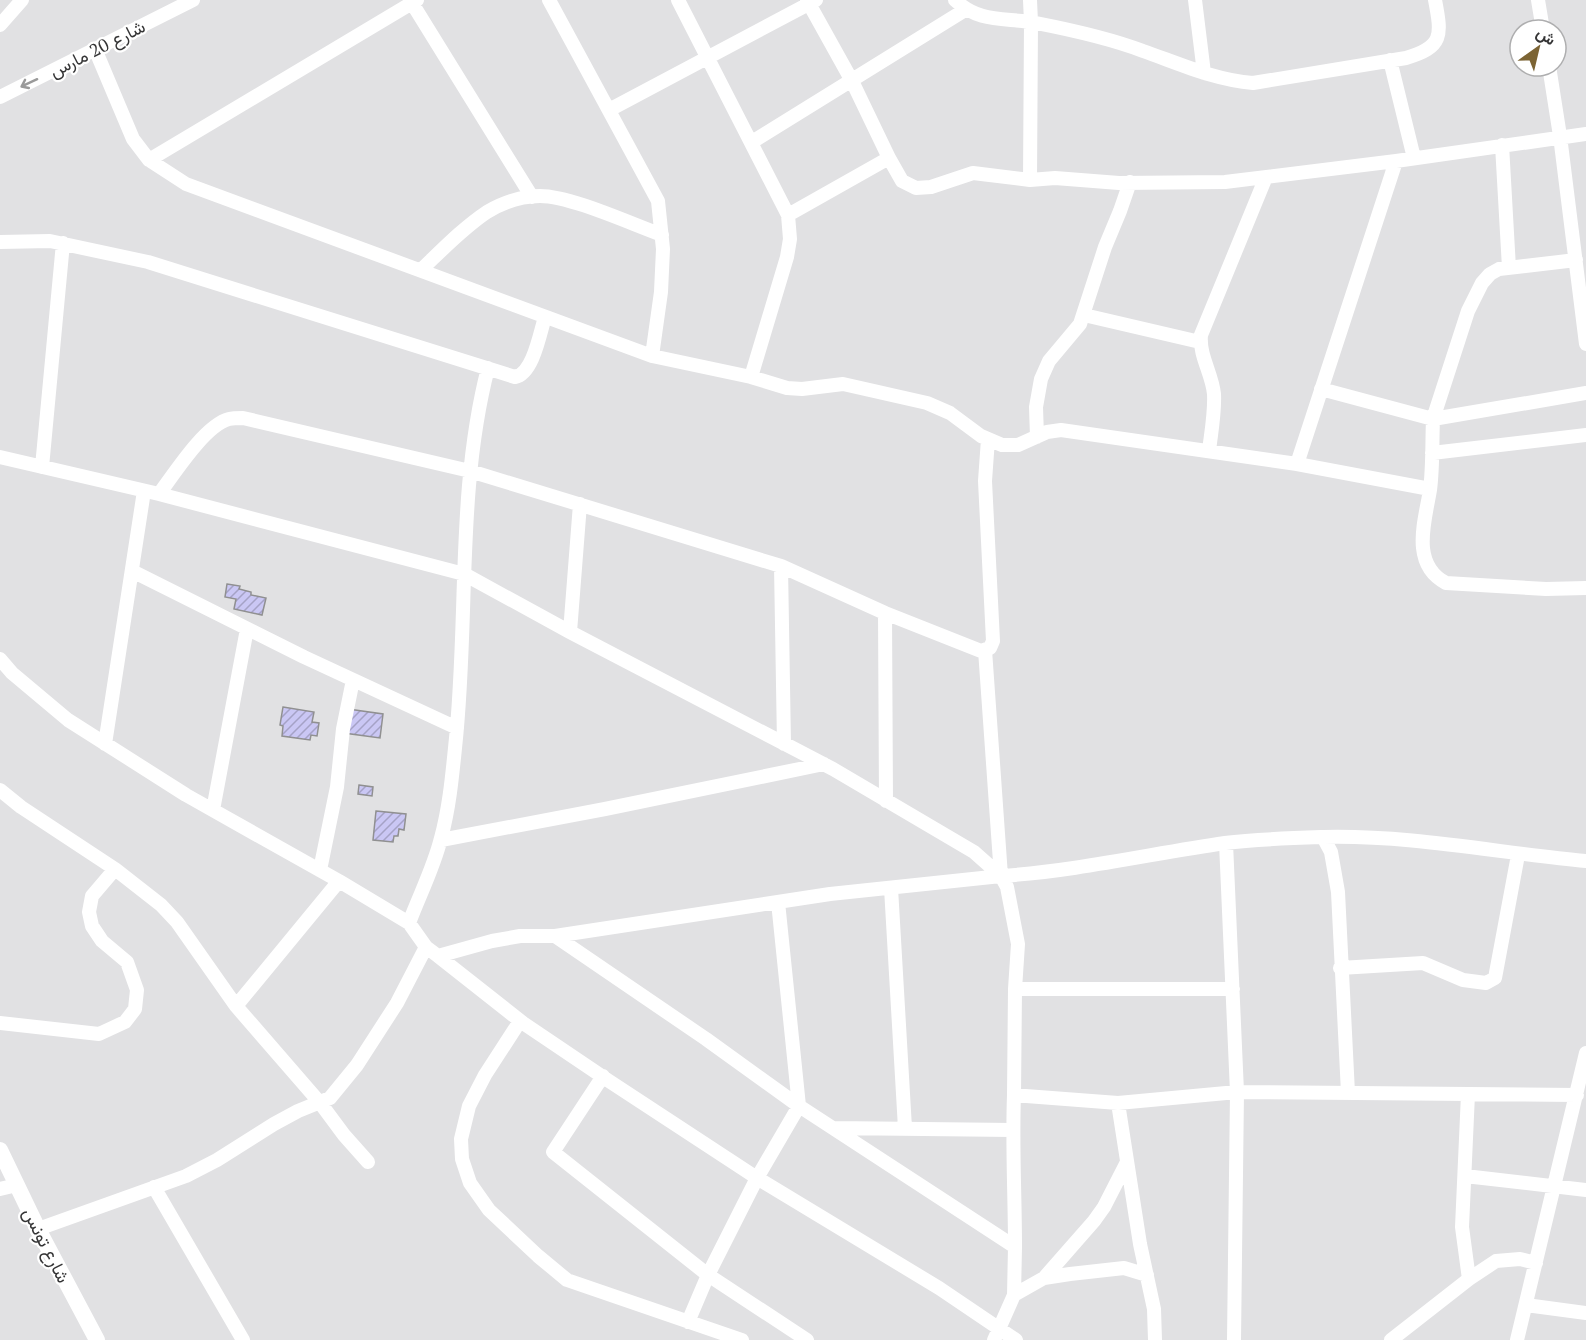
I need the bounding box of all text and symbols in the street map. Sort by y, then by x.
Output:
street label: شارع 20 مارس [45,14,149,83]
north arrow [1508,18,1568,78]
text: ش [1532,21,1561,50]
one-way arrow [20,77,38,89]
street label: شارع تونس [17,1203,76,1287]

